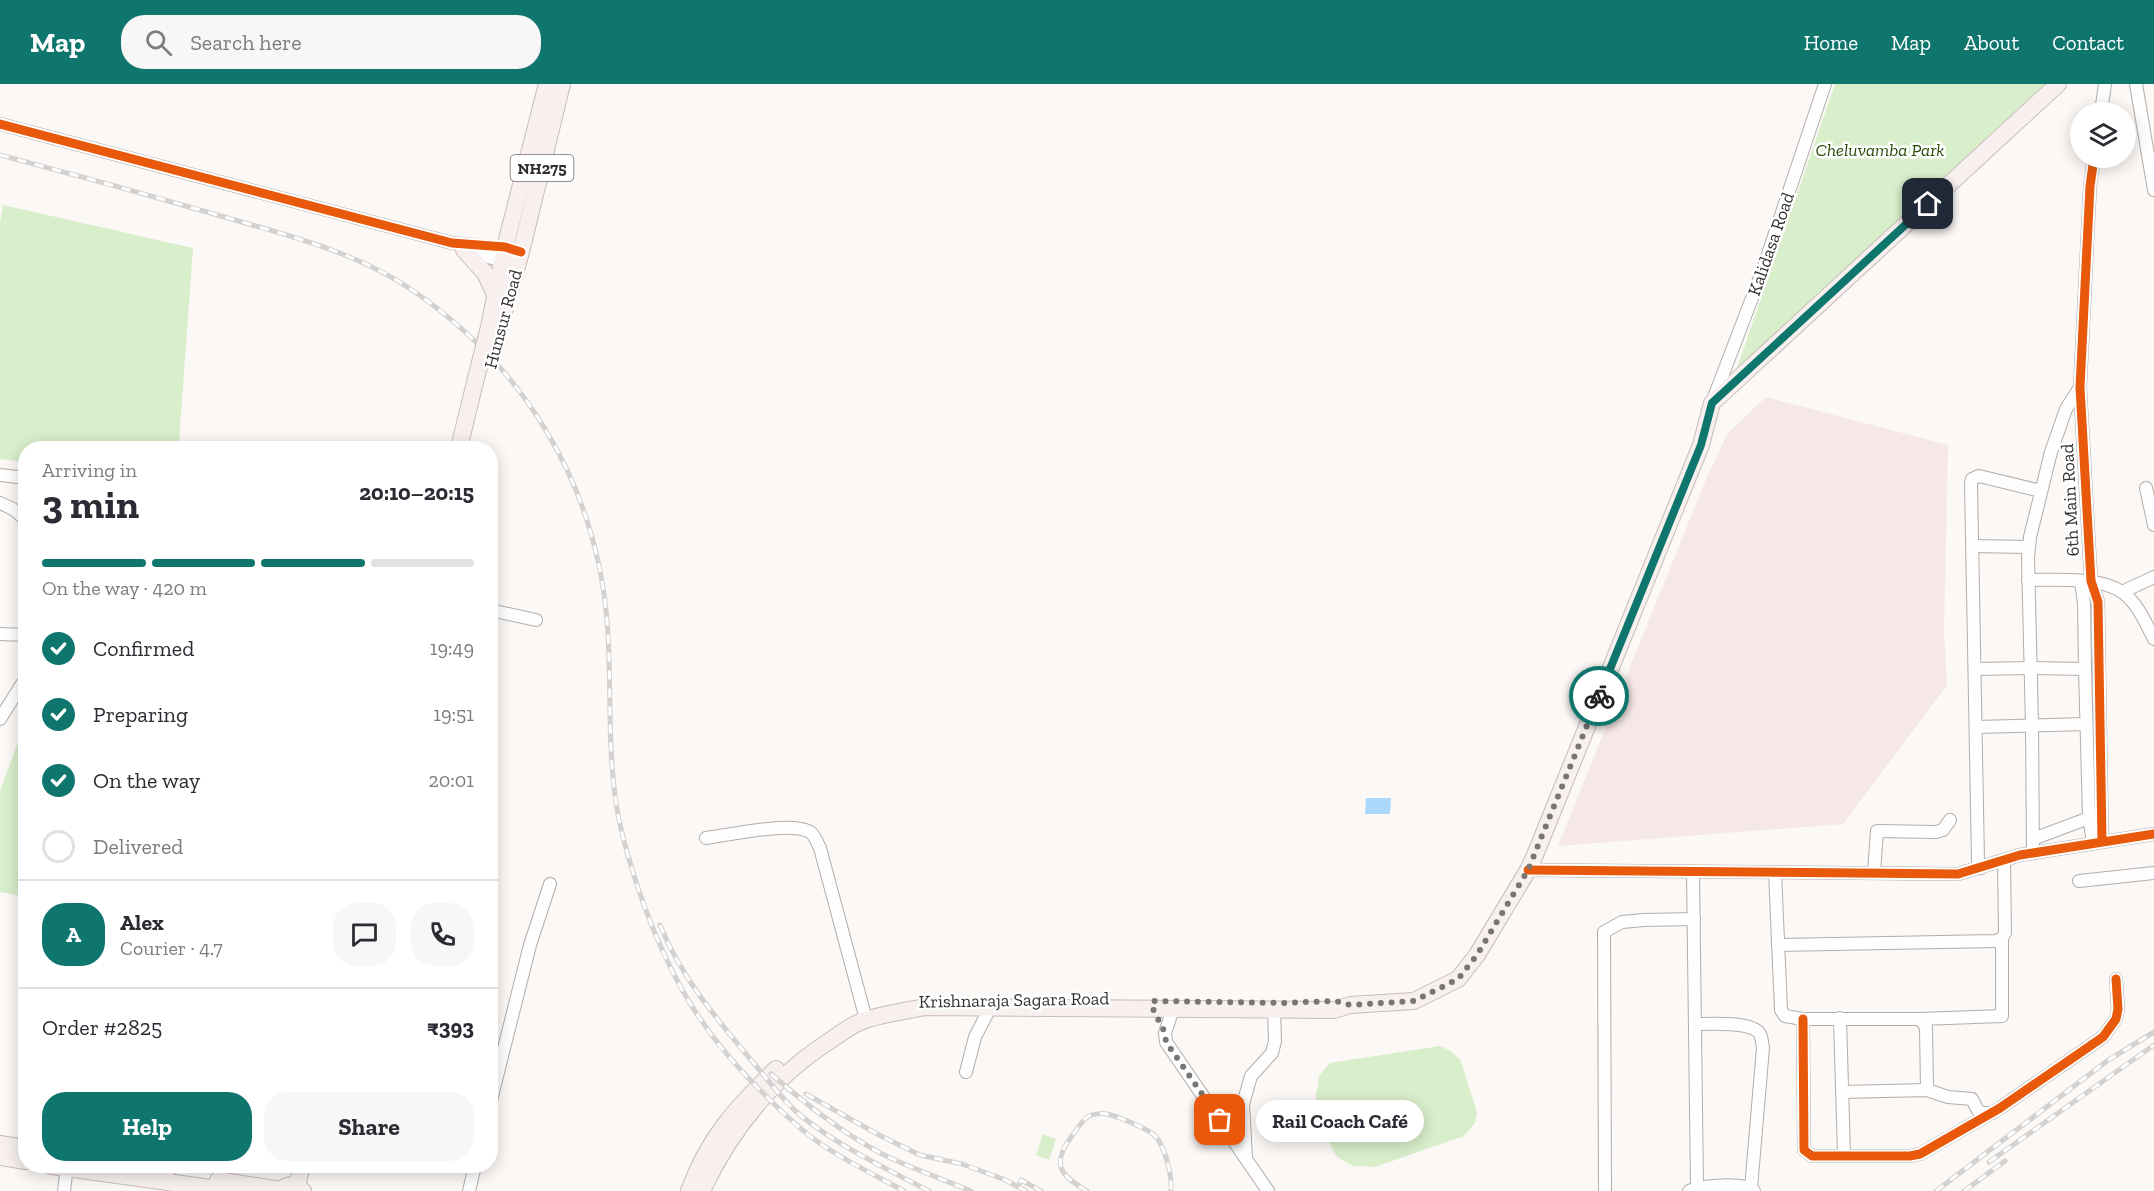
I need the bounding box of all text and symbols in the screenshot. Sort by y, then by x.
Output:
search box [121,15,541,69]
text: Map [30,26,85,59]
icon: search [142,26,175,59]
text: Search here [190,29,302,56]
text: Home [1804,30,1858,55]
text: Map [1891,30,1931,55]
text: About [1964,30,2019,55]
text: Contact [2052,30,2124,55]
map controls [2070,102,2136,168]
button: layers [2070,102,2136,168]
park label: Cheluvamba Park [1816,139,1944,161]
road number: NH275 [510,155,574,181]
pin [1902,178,1953,229]
icon: home [1911,187,1944,220]
street label: Kalidasa Road [1743,189,1799,299]
street label: Hunsur Road [479,267,527,371]
street label: 6th Main Road [2056,443,2084,557]
text: Arriving in [42,458,137,482]
text: 20:10–20:15 [359,479,474,506]
text: 3 min [42,481,139,528]
text: On the way · 420 m [42,576,207,600]
icon: check [42,632,75,665]
text: Confirmed [93,635,194,662]
text: 19:49 [430,636,474,660]
courier [1569,666,1629,726]
icon: bike [1583,680,1616,713]
icon: check [42,698,75,731]
text: Preparing [93,701,188,728]
text: 19:51 [433,702,474,726]
icon: check [42,764,75,797]
text: On the way [93,767,200,794]
text: 20:01 [428,768,474,792]
text: Delivered [93,833,183,860]
button: chat [333,903,396,966]
button: phone [411,903,474,966]
text: Alex [120,909,164,936]
text: A [66,921,81,948]
text: Courier · 4.7 [120,936,223,960]
street label: Krishnaraja Sagara Road [919,987,1110,1013]
text: Order #2825 [42,1014,162,1041]
text: ₹393 [427,1014,474,1041]
button: Help [42,1092,252,1161]
button: Share [264,1092,474,1161]
pin [1194,1094,1245,1145]
callout: Rail Coach Café [1256,1099,1424,1141]
icon: bag [1203,1103,1236,1136]
text: Rail Coach Café [1272,1109,1408,1133]

